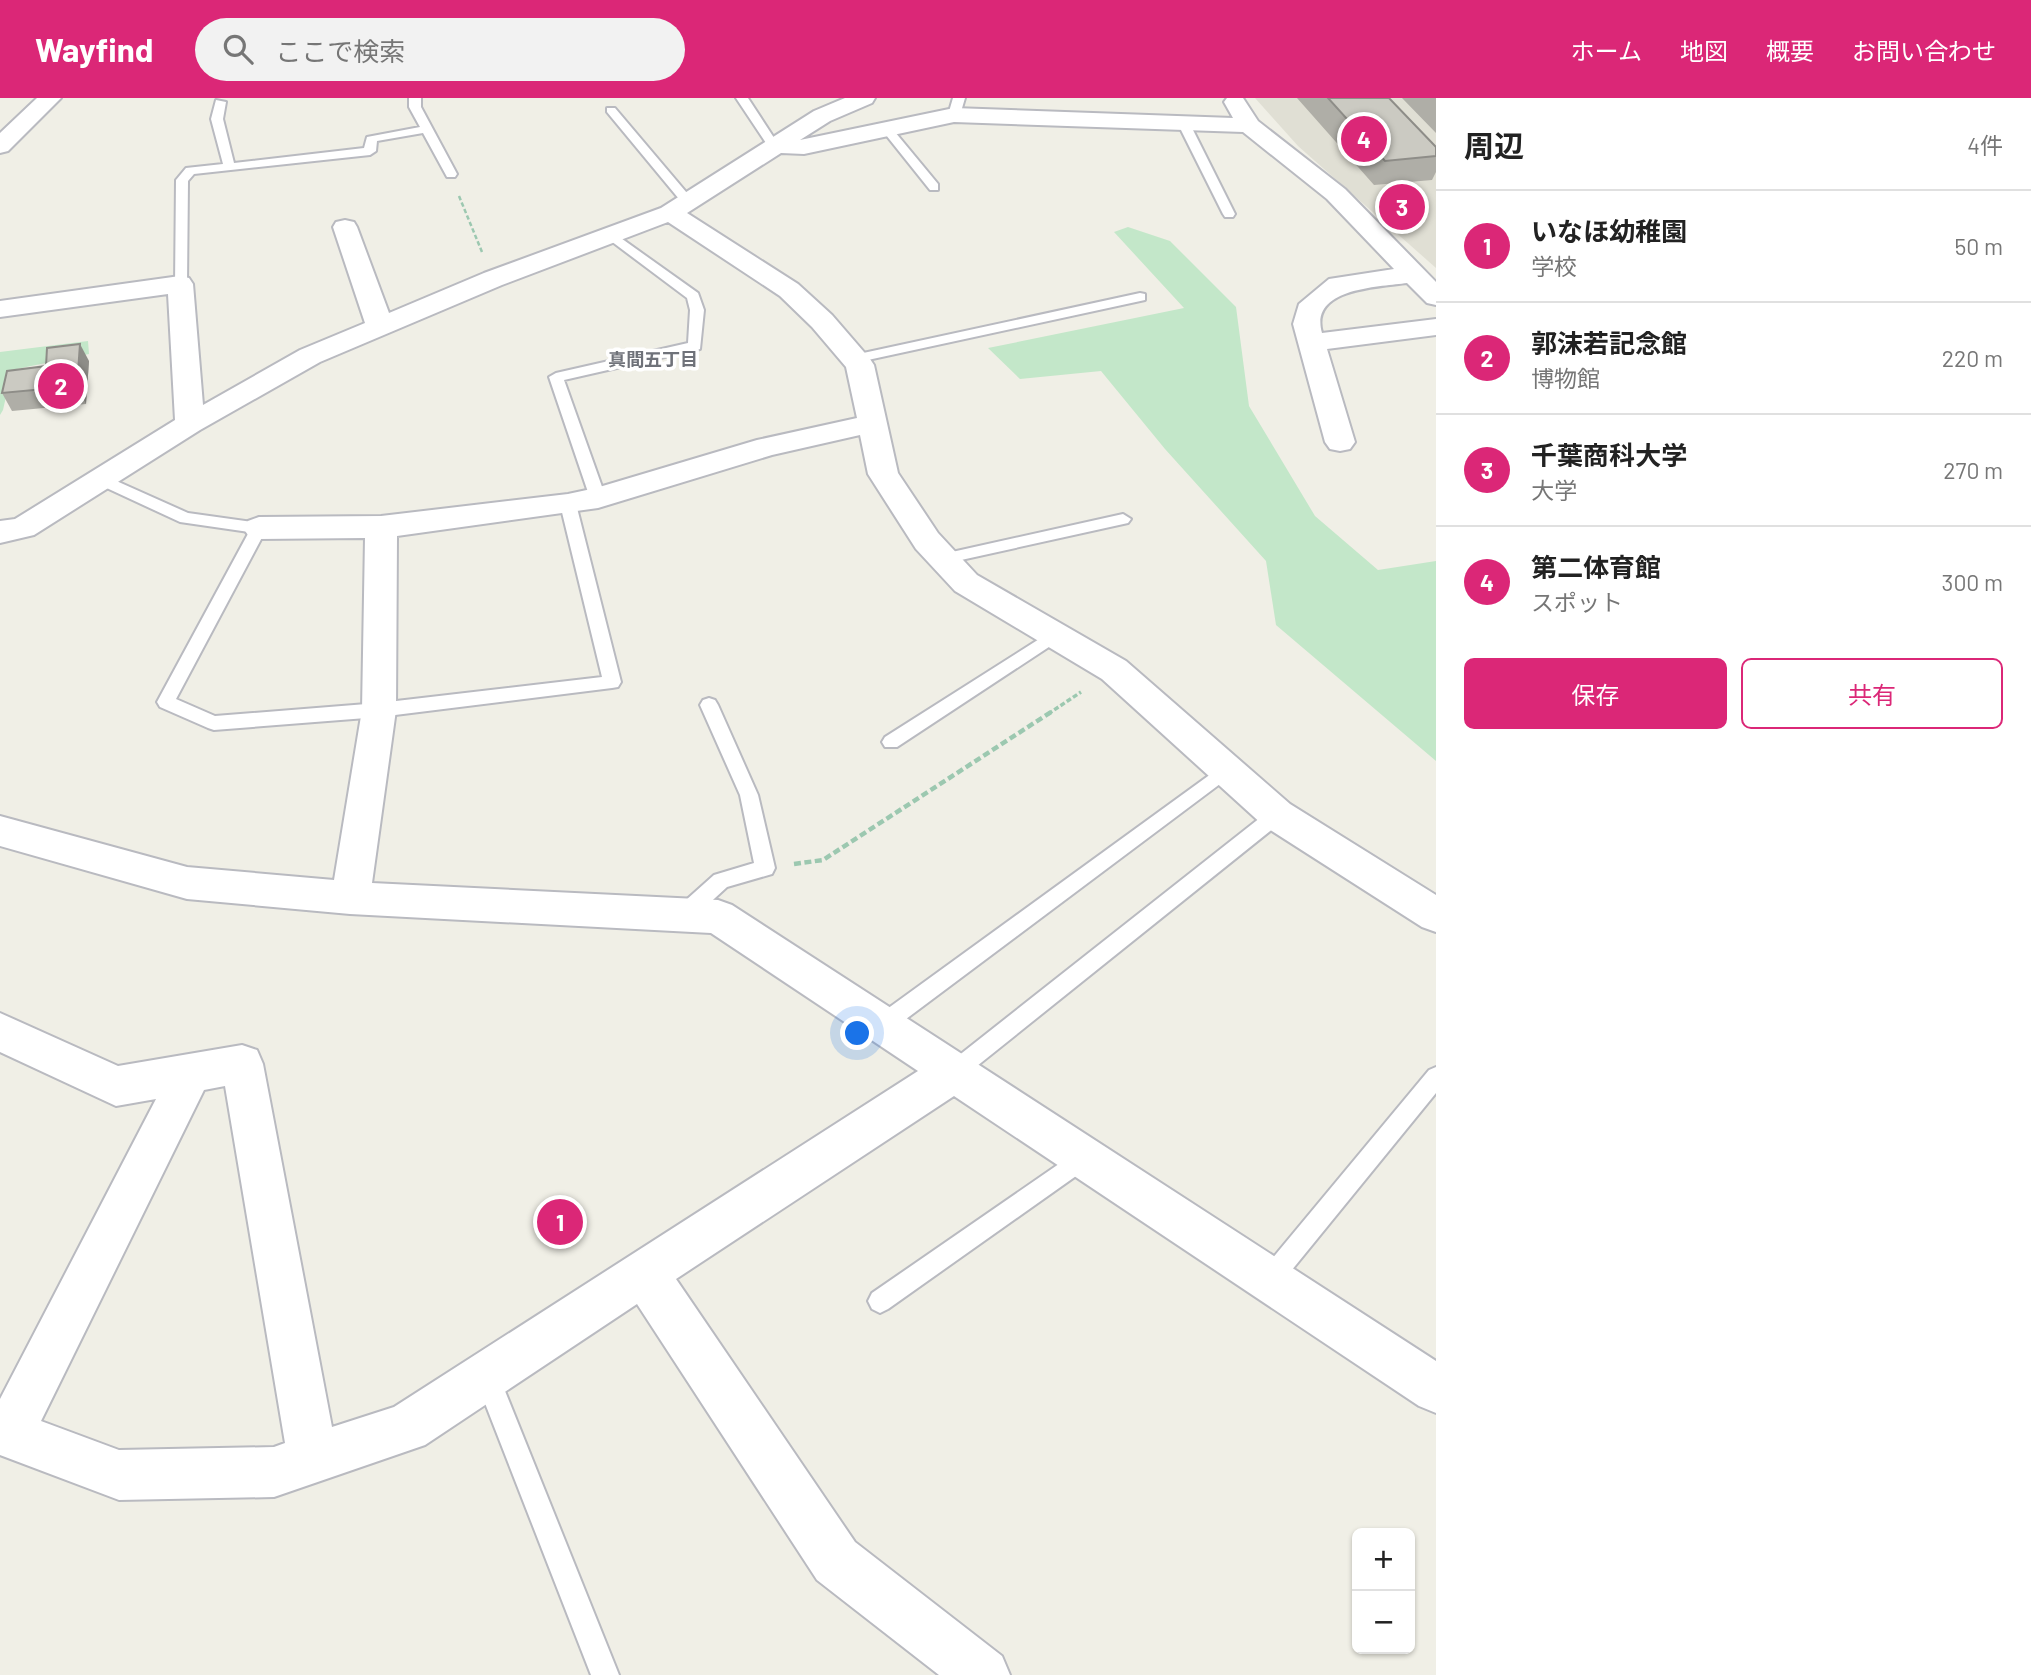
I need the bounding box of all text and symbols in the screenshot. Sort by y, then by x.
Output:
search box [195,18,685,81]
text: Wayfind [35,29,153,69]
icon: search [219,30,257,68]
text: ここで検索 [275,35,405,66]
text: ホーム [1571,36,1642,65]
text: 地図 [1680,36,1728,65]
text: 概要 [1766,36,1814,65]
text: お問い合わせ [1852,36,1996,65]
pin: 4 [1341,113,1387,165]
text: 周辺 [1464,127,1524,163]
text: 4件 [1967,131,2003,159]
pin: 3 [1379,181,1425,233]
text: いなほ幼稚園 [1531,215,1687,246]
text: 1 [1483,232,1491,260]
text: 50 m [1955,232,2003,260]
text: 学校 [1531,252,1577,280]
text: 郭沫若記念館 [1531,327,1687,358]
text: 2 [1481,344,1493,372]
text: 220 m [1942,344,2003,372]
district label: 真間五丁目 [608,348,698,370]
pin: 2 [38,360,84,412]
text: 博物館 [1531,364,1600,392]
text: 千葉商科大学 [1531,439,1687,470]
text: 3 [1481,456,1493,484]
text: 270 m [1943,456,2003,484]
text: 大学 [1531,476,1577,504]
text: 第二体育館 [1531,551,1661,582]
text: 4 [1480,568,1494,596]
text: 300 m [1942,568,2003,596]
text: スポット [1531,588,1623,616]
button: 保存 [1464,658,1727,729]
button: 共有 [1741,658,2003,729]
your location [840,1016,874,1050]
pin: 1 [537,1196,583,1248]
map controls [1352,1528,1415,1654]
button: + [1352,1528,1415,1591]
button: − [1352,1591,1415,1654]

